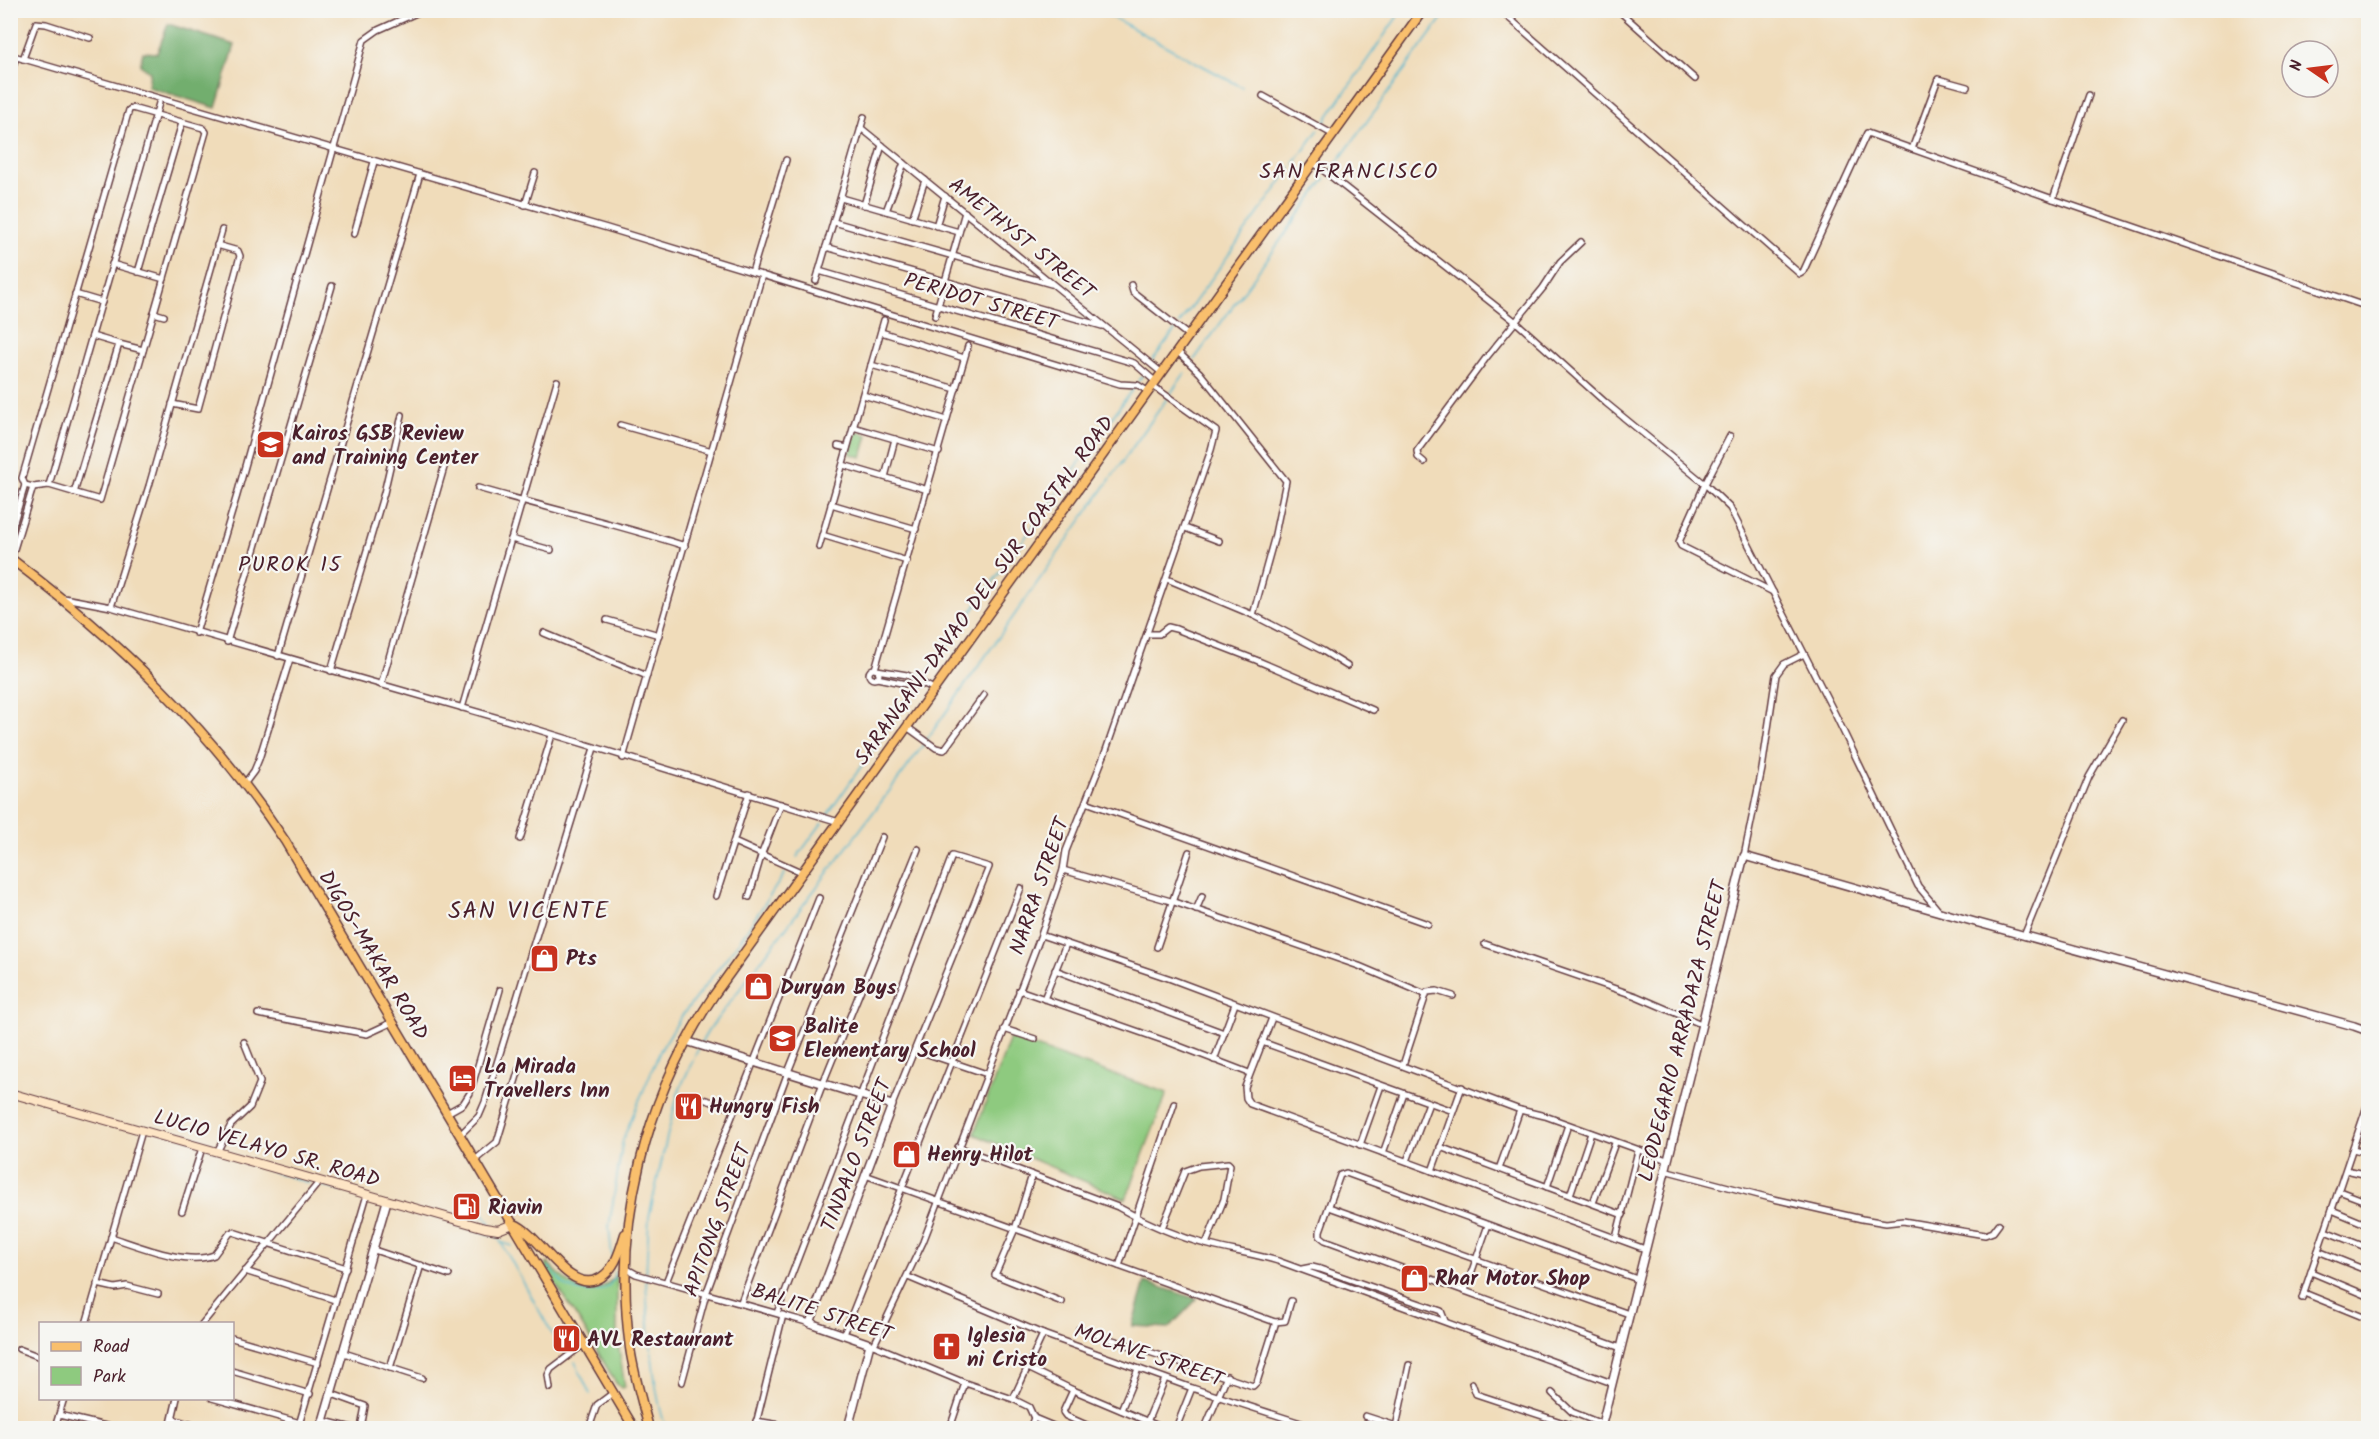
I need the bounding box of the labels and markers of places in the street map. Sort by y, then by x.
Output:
place label: Kairos GSB Review and Training Center [292,418,479,475]
school or university icon: Kairos GSB Review and Training Center [255,429,287,461]
shop icon: Pts [529,942,561,974]
place label: Pts [566,943,597,976]
shop icon: Duryan Boys [743,971,775,1003]
place label: Duryan Boys [780,972,897,1005]
place label: Balite Elementary School [804,1011,976,1068]
school or university icon: Balite Elementary School [767,1022,799,1054]
place label: La Mirada Travellers Inn [484,1051,610,1108]
hotel icon: La Mirada Travellers Inn [447,1062,479,1094]
restaurant icon: Hungry Fish [672,1090,704,1122]
place label: Hungry Fish [709,1091,820,1124]
shop icon: Henry Hilot [890,1138,922,1170]
place label: Henry Hilot [927,1139,1033,1172]
fuel station icon: Riavin [451,1191,483,1223]
place label: Riavin [488,1192,543,1225]
shop icon: Rhar Motor Shop [1398,1262,1430,1294]
place label: Rhar Motor Shop [1435,1263,1590,1296]
place label: Iglesia ni Cristo [967,1320,1047,1377]
restaurant icon: AVL Restaurant [550,1323,582,1355]
place label: AVL Restaurant [587,1324,734,1357]
church icon: Iglesia ni Cristo [930,1331,962,1363]

